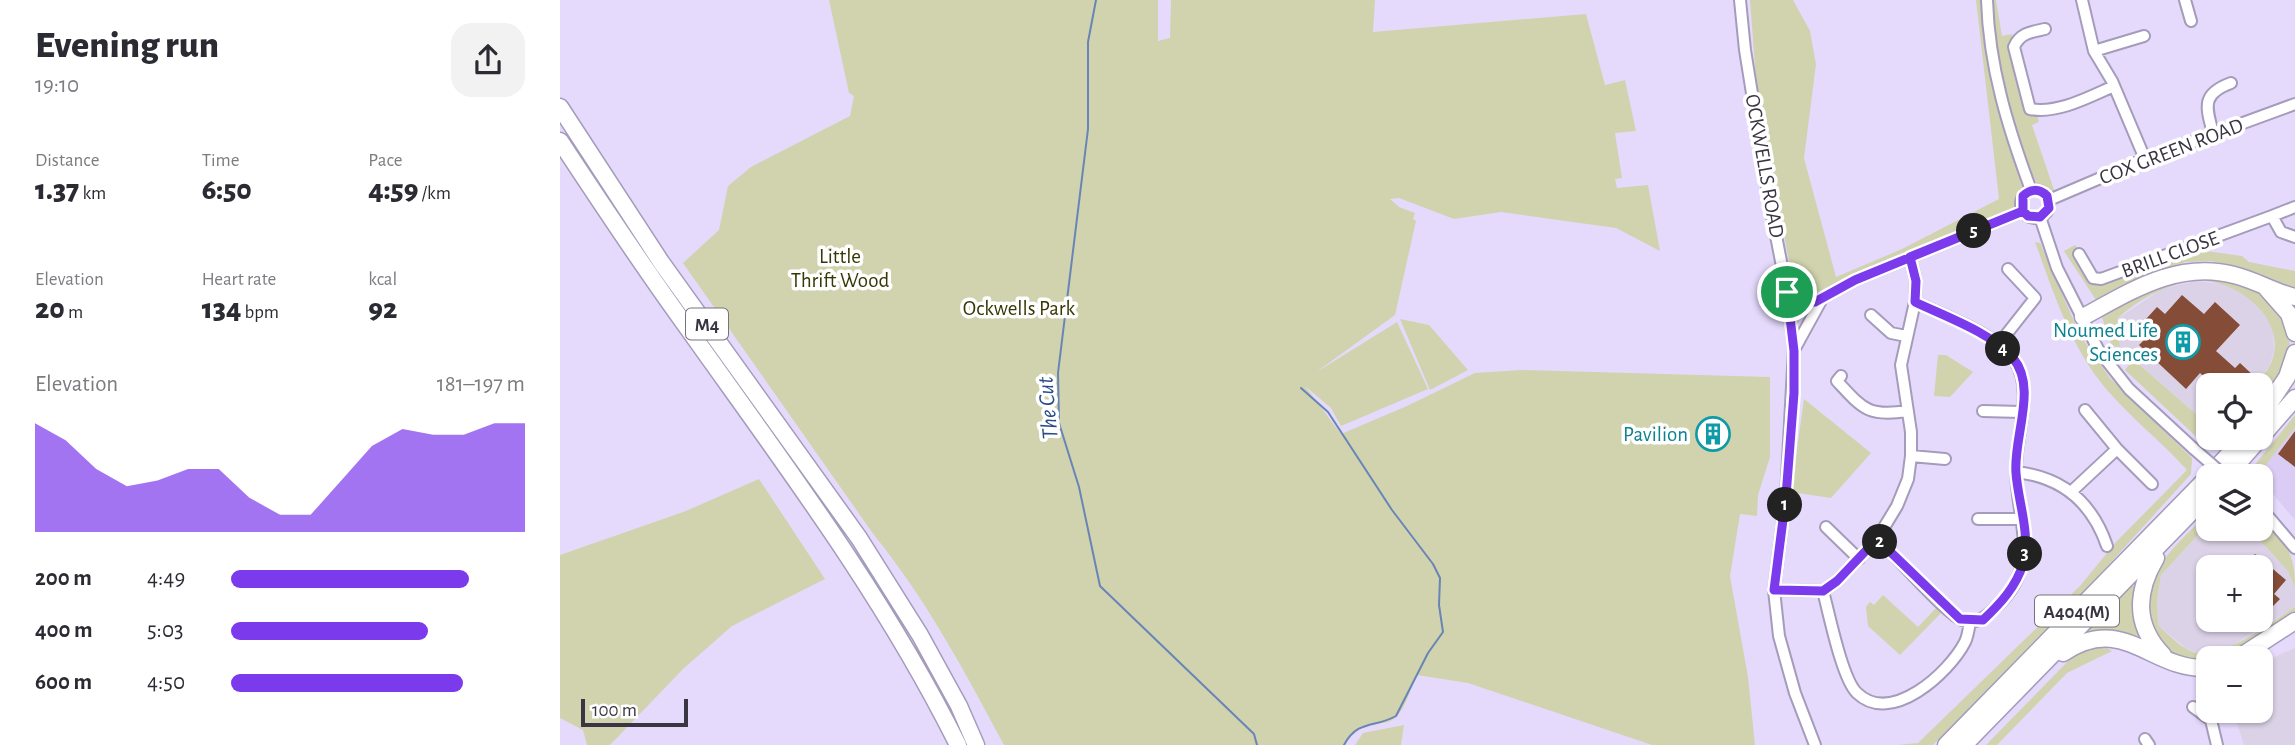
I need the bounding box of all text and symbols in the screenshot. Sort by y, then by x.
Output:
button: share [451,23,525,97]
text: Evening run [35,27,219,65]
text: 19:10 [35,74,79,97]
street label: OCKWELLS ROAD [1742,93,1787,240]
street label: COX GREEN ROAD [2096,114,2246,189]
text: Distance [35,151,99,170]
text: Time [202,151,240,170]
text: Pace [368,151,403,170]
text: 1.37 [35,175,79,205]
text: 6:50 [202,175,252,205]
text: 4:59 [368,175,418,205]
text: km [79,184,106,203]
text: /km [418,184,451,203]
pin: 5 [1956,214,1992,248]
text: 5 [1969,221,1978,240]
street label: BRILL CLOSE [2119,227,2222,282]
park label: Little Thrift Wood [791,246,889,291]
pin [1757,262,1817,322]
text: Elevation [35,270,104,289]
text: Heart rate [202,270,276,289]
text: kcal [368,270,397,289]
icon: arrive [1768,273,1806,311]
text: 20 [35,294,65,324]
text: 134 [202,294,241,324]
text: 92 [368,294,397,324]
park label: Ockwells Park [963,298,1076,319]
text: m [65,303,83,322]
text: bpm [241,303,279,322]
road number: M4 [686,308,728,340]
place label: Noumed Life Sciences [2053,320,2158,365]
building icon: Noumed Life Sciences [2164,323,2202,361]
pin: 4 [1986,332,2020,366]
text: 4 [1998,339,2007,358]
text: Elevation [35,373,118,396]
text: 181–197 m [437,373,525,396]
map controls [2196,373,2273,723]
button: locate [2196,373,2273,450]
water label: The Cut [1034,375,1063,440]
building icon: Pavilion [1694,415,1732,453]
place label: Pavilion [1623,424,1688,445]
button: layers [2196,464,2273,541]
pin: 1 [1768,488,1802,522]
text: 1 [1781,495,1788,514]
pin: 2 [1862,524,1898,560]
text: 2 [1875,532,1884,551]
pin: 3 [2008,536,2042,572]
text: 3 [2020,544,2029,563]
button: + [2196,555,2273,632]
text: 200 m [35,567,92,590]
text: 4:49 [147,567,185,590]
road number: A404(M) [2035,596,2119,626]
text: 400 m [35,619,93,642]
text: 5:03 [147,619,184,642]
button: − [2196,646,2273,723]
text: 600 m [35,671,92,694]
text: 4:50 [147,671,185,694]
scale bar [581,696,688,728]
text: 100 m [592,701,637,720]

